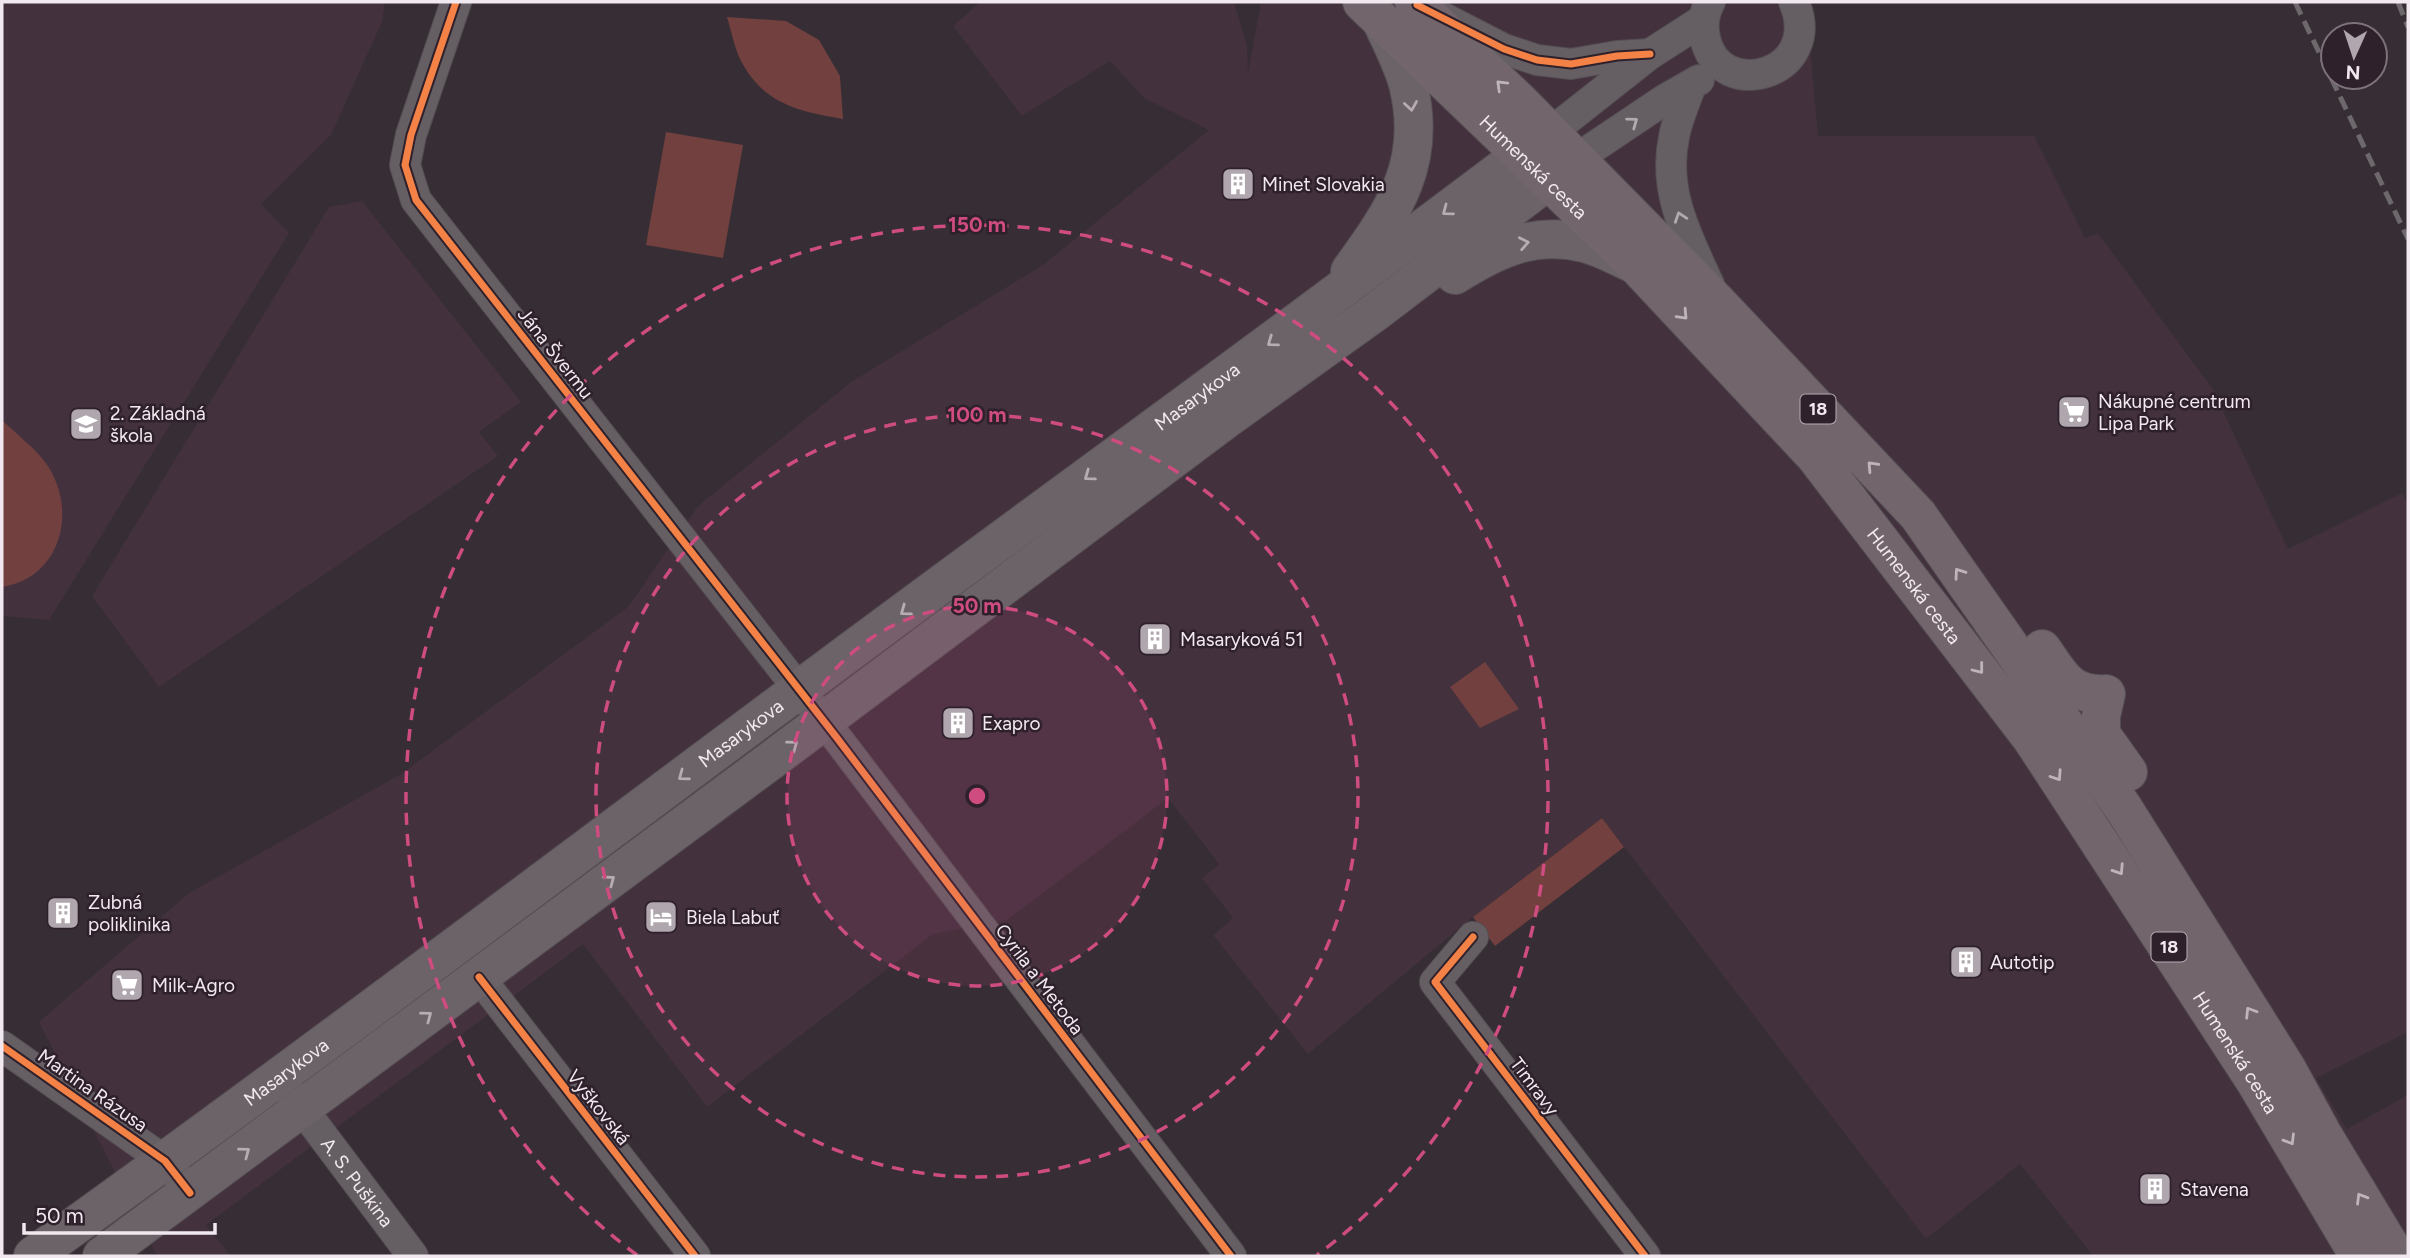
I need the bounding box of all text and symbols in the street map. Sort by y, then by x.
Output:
north arrow [2319,21,2389,91]
text: N [2345,61,2361,84]
one-way arrow [1496,81,1509,93]
one-way arrow [1403,101,1418,112]
street label: Humenská cesta [1475,110,1592,224]
one-way arrow [1625,118,1638,130]
building icon: Minet Slovakia [1219,165,1257,203]
place label: Minet Slovakia [1262,173,1385,196]
one-way arrow [1443,203,1455,215]
one-way arrow [1674,211,1688,224]
text: 150 m [948,212,1006,237]
one-way arrow [1518,236,1530,251]
street label: Jána Švermu [513,303,598,403]
one-way arrow [1675,307,1688,320]
one-way arrow [1267,334,1280,346]
street label: Masarykova [1150,358,1244,436]
place label: Nákupné centrum Lipa Park [2098,390,2251,435]
supermarket icon: Nákupné centrum Lipa Park [2055,393,2093,431]
road number: 18 [1800,394,1836,424]
place label: 2. Základná škola [110,402,206,447]
text: 100 m [947,402,1007,427]
school or university icon: 2. Základná škola [67,405,105,443]
one-way arrow [1867,461,1880,474]
one-way arrow [1084,468,1097,481]
street label: Humenská cesta [1862,523,1966,649]
one-way arrow [1955,568,1967,581]
text: 50 m [952,593,1002,618]
one-way arrow [901,603,913,615]
building icon: Masaryková 51 [1136,620,1174,658]
place label: Masaryková 51 [1180,628,1303,651]
one-way arrow [1970,661,1983,673]
street label: Masarykova [694,694,788,773]
building icon: Exapro [939,704,977,742]
place label: Exapro [982,712,1041,735]
one-way arrow [785,740,798,753]
one-way arrow [679,767,691,780]
one-way arrow [2049,768,2061,781]
centre of rings [965,784,989,808]
one-way arrow [2111,863,2124,876]
one-way arrow [602,876,615,889]
place label: Zubná poliklinika [88,891,170,936]
building icon: Zubná poliklinika [44,894,82,932]
hotel icon: Biela Labuť [642,898,680,936]
place label: Biela Labuť [686,906,780,929]
street label: Cyrila a Metoda [990,919,1089,1039]
road number: 18 [2152,932,2186,962]
building icon: Autotip [1947,943,1985,981]
place label: Autotip [1990,951,2054,974]
supermarket icon: Milk-Agro [108,966,146,1004]
place label: Milk-Agro [152,974,235,997]
street label: Humenská cesta [2188,987,2283,1118]
one-way arrow [2245,1007,2258,1020]
one-way arrow [419,1011,432,1024]
street label: Masarykova [239,1033,333,1111]
street label: Martina Rázusa [33,1044,152,1137]
street label: Timravy [1505,1053,1564,1120]
street label: Vyškovská [562,1065,635,1150]
one-way arrow [2281,1132,2294,1145]
street label: A. S. Puškina [316,1133,398,1232]
one-way arrow [237,1147,250,1160]
building icon: Stavena [2136,1170,2174,1208]
place label: Stavena [2180,1178,2249,1201]
scale bar [24,1192,215,1236]
one-way arrow [2356,1192,2369,1205]
text: 50 m [35,1203,84,1228]

